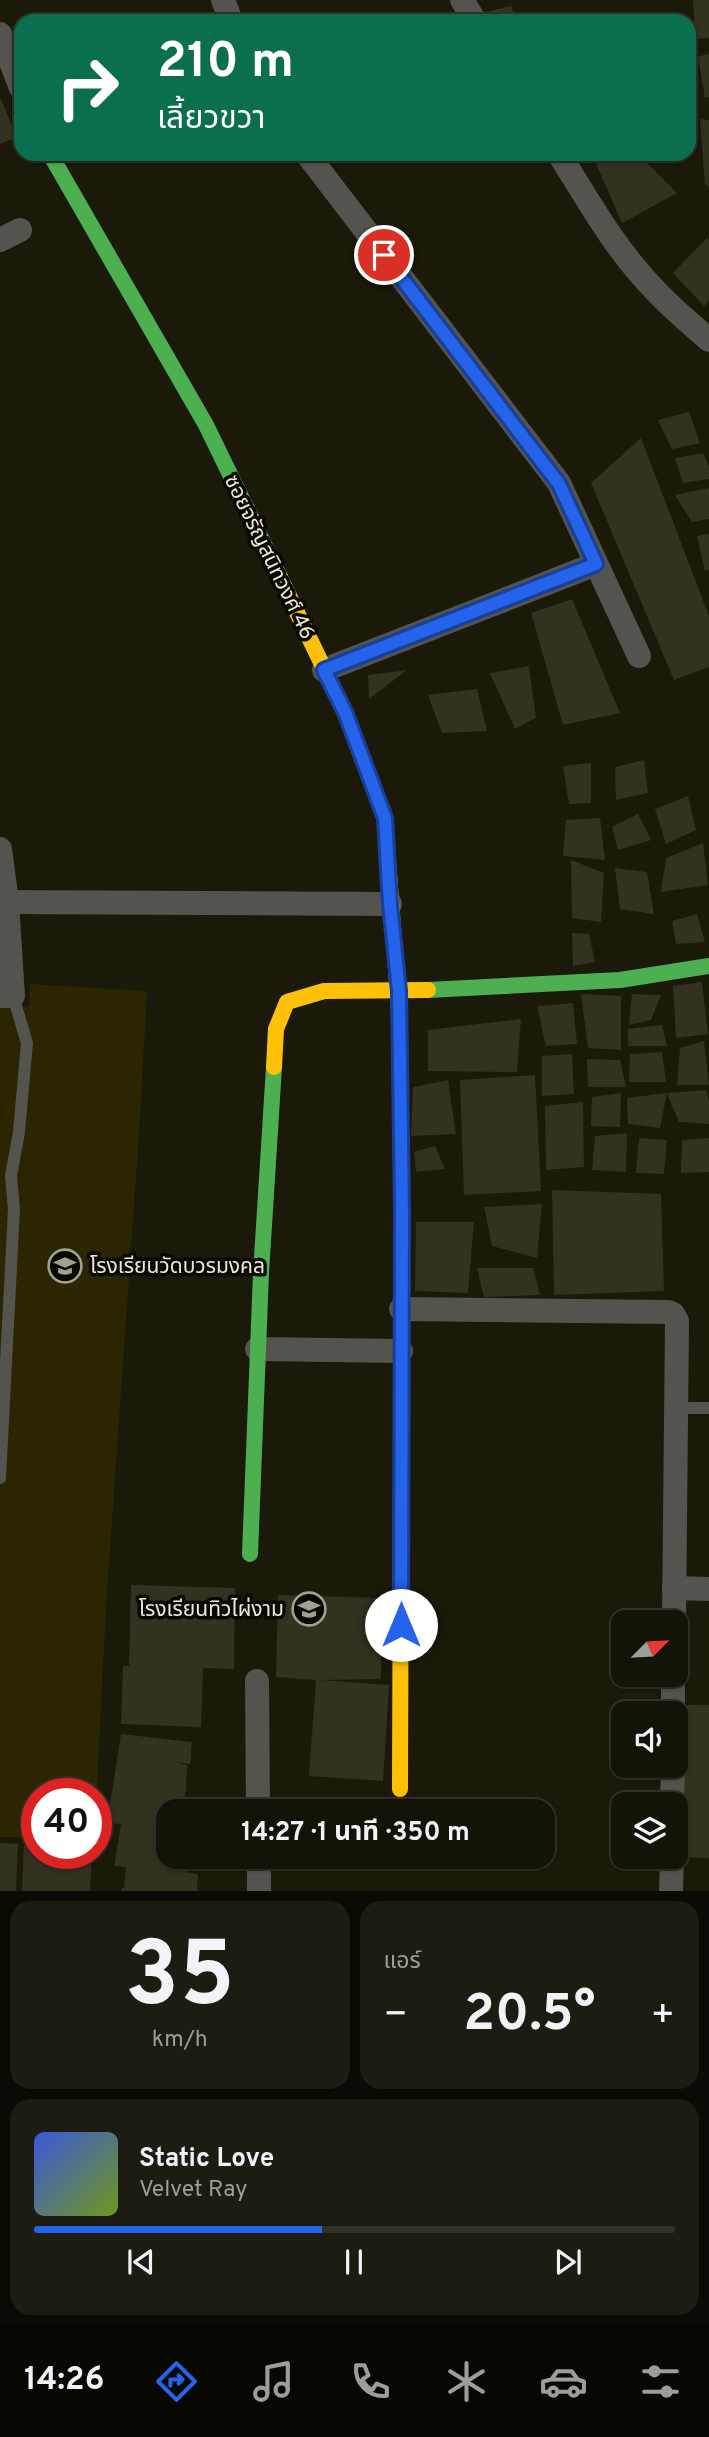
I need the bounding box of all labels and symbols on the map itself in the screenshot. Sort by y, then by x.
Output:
pin [354,225,414,285]
street label: ซอยจรัญสนิทวงศ์ 46 [217,471,320,644]
school or university icon: โรงเรียนวัดบวรมงคล [46,1247,84,1285]
place label: โรงเรียนวัดบวรมงคล [90,1254,265,1281]
position arrow [364,1588,438,1662]
school or university icon: โรงเรียนทิวไผ่งาม [290,1590,328,1628]
place label: โรงเรียนทิวไผ่งาม [139,1597,284,1624]
north arrow [611,1610,688,1687]
speed limit sign: 40 [21,1778,112,1869]

